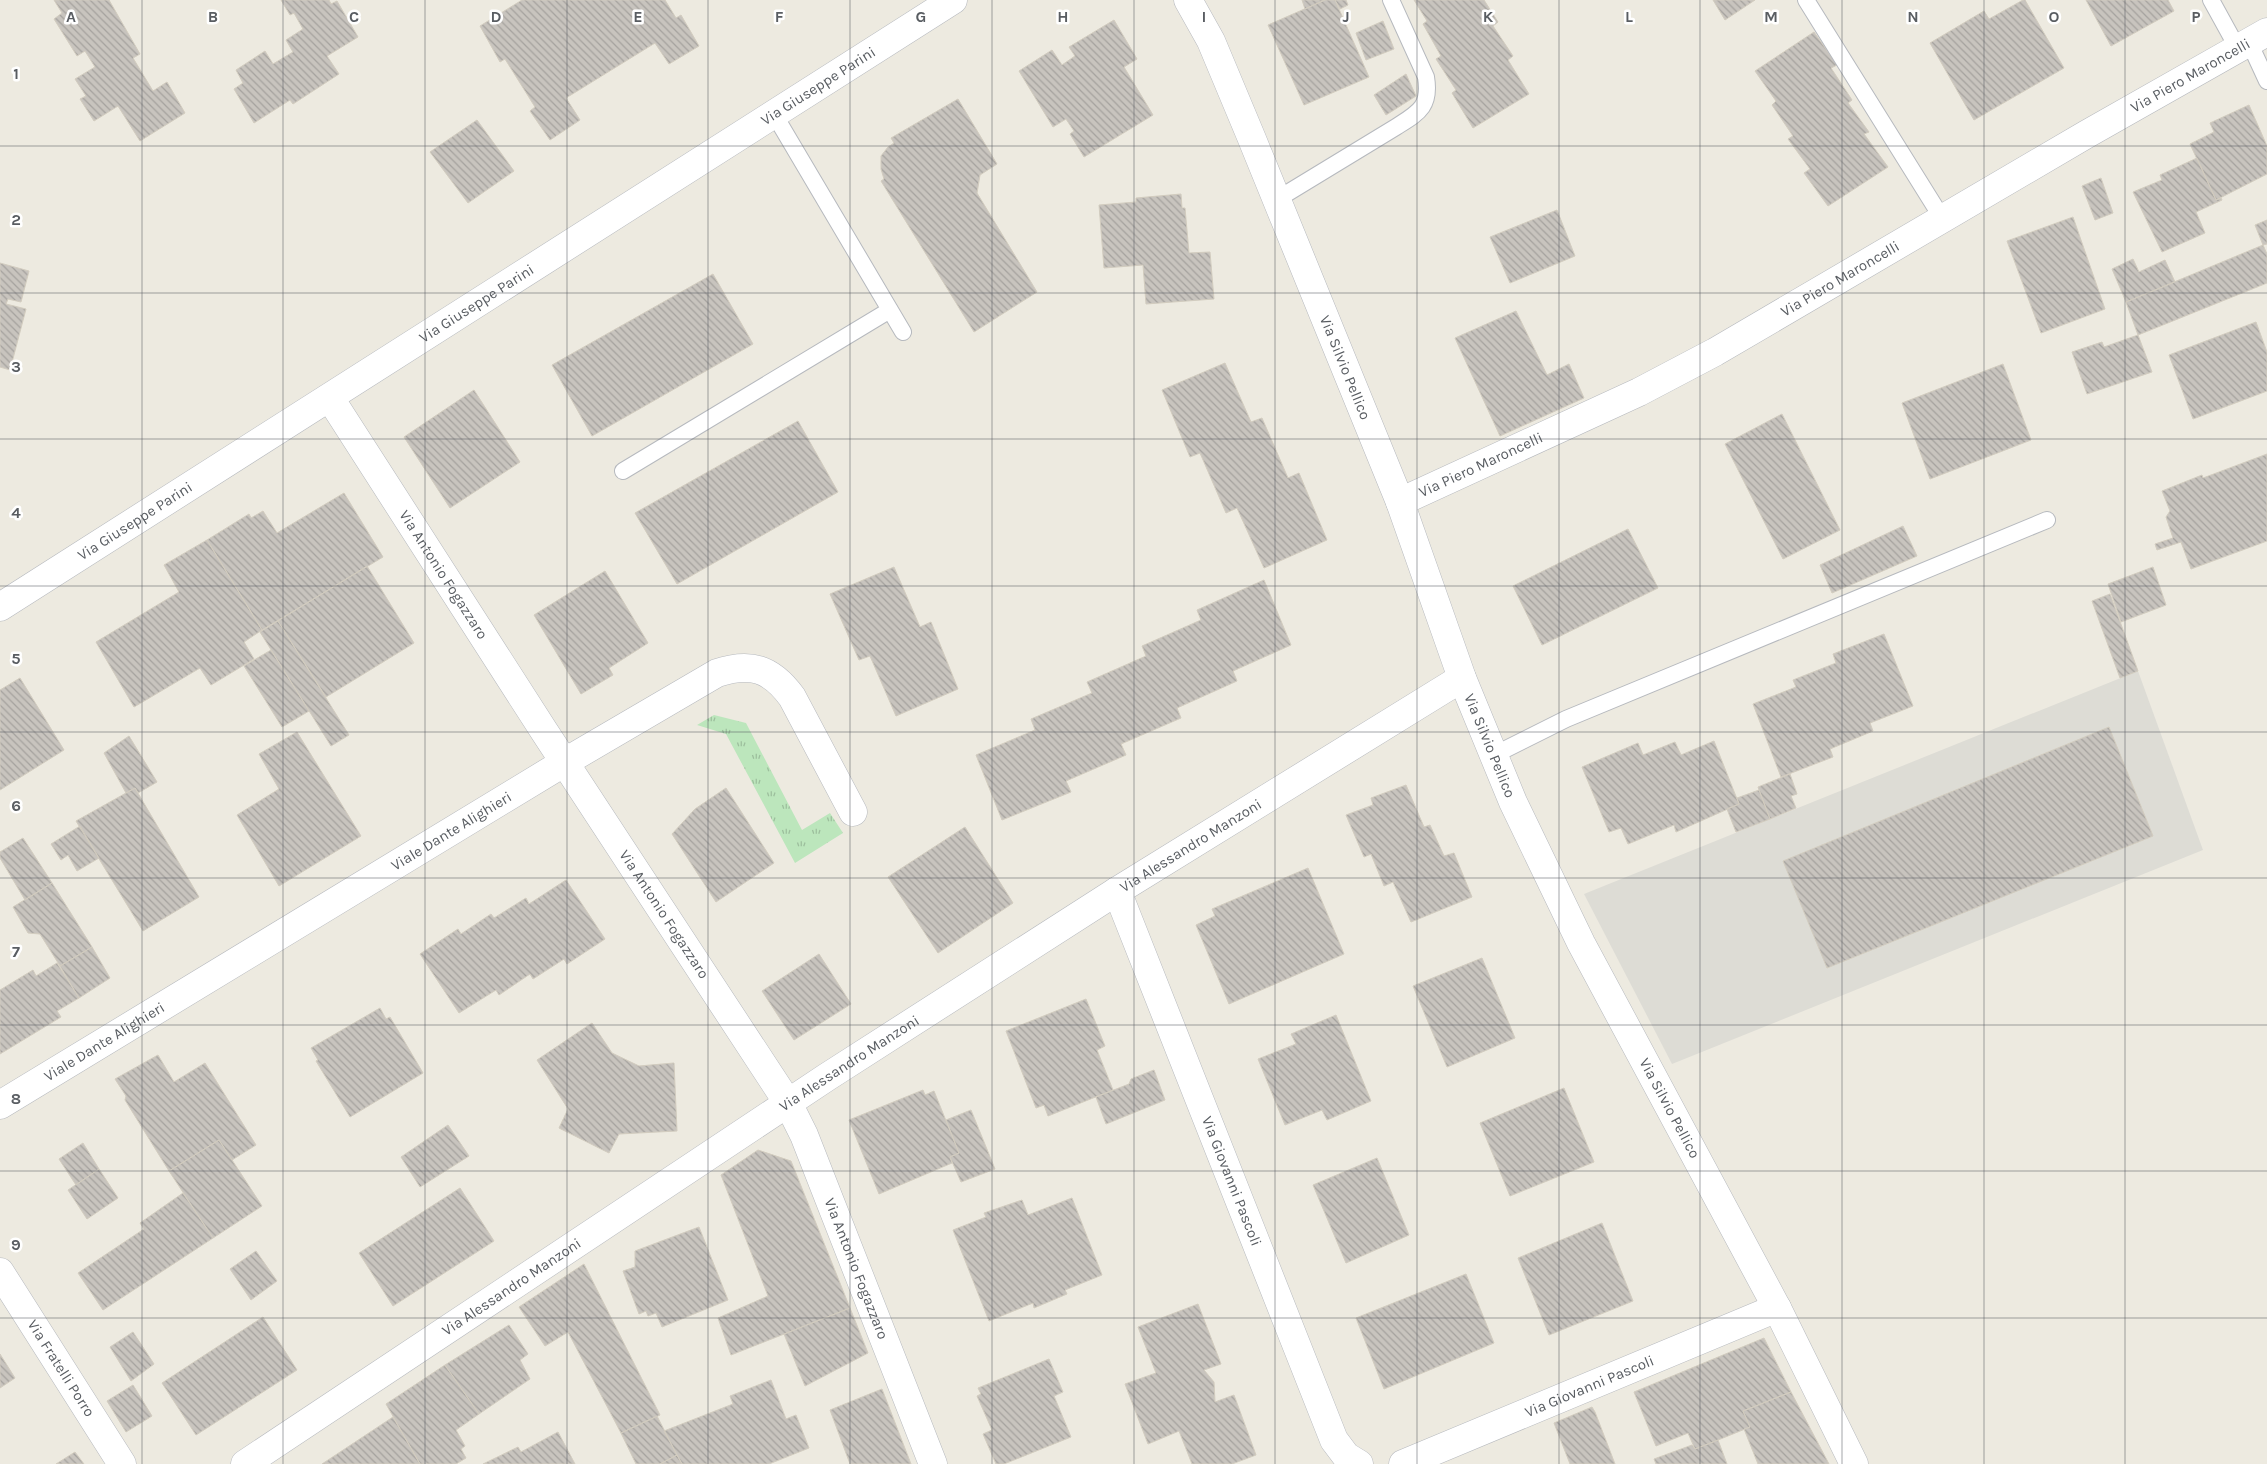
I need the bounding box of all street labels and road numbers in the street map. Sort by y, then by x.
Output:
street label: Via Piero Maroncelli [2127,34,2253,116]
street label: Via Giuseppe Parini [757,43,879,129]
street label: Via Piero Maroncelli [1778,237,1903,320]
street label: Via Giuseppe Parini [416,260,537,347]
street label: Via Silvio Pellico [1316,313,1374,422]
street label: Via Piero Maroncelli [1416,429,1546,501]
street label: Via Giuseppe Parini [74,478,196,564]
street label: Via Antonio Fogazzaro [395,507,492,643]
street label: Via Silvio Pellico [1460,691,1519,800]
street label: Viale Dante Alighieri [388,788,515,874]
street label: Via Alessandro Manzoni [1116,795,1265,896]
street label: Via Antonio Fogazzaro [616,847,713,982]
street label: Viale Dante Alighieri [41,998,168,1085]
street label: Via Alessandro Manzoni [776,1011,923,1115]
street label: Via Silvio Pellico [1635,1055,1704,1161]
street label: Via Giovanni Pascoli [1198,1114,1265,1249]
street label: Via Antonio Fogazzaro [821,1195,892,1342]
street label: Via Alessandro Manzoni [438,1234,584,1340]
street label: Via Fratelli Porro [24,1316,99,1420]
street label: Via Giovanni Pascoli [1522,1351,1657,1421]

